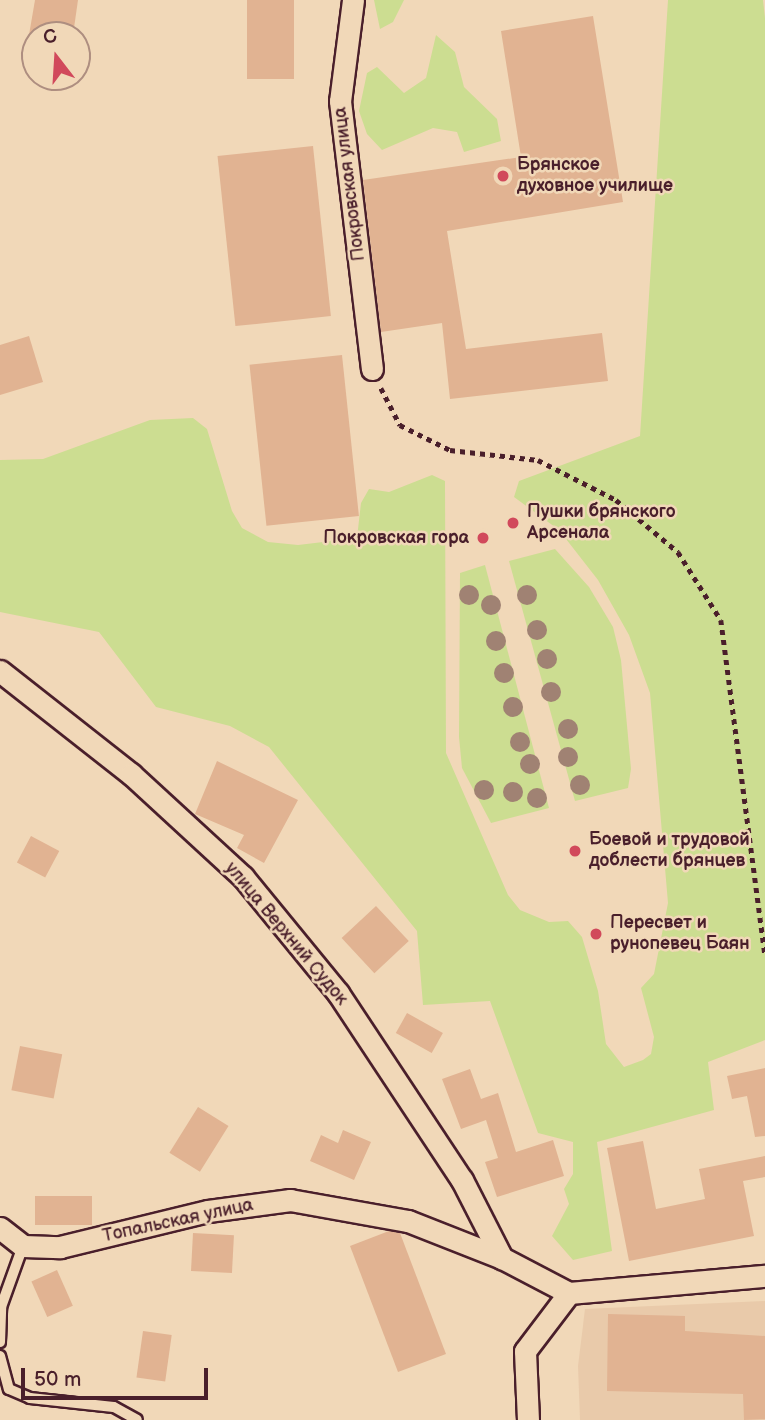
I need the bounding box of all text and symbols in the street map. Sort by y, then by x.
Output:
north arrow [21,21,91,91]
text: С [41,24,60,50]
street label: Покровская улица [330,106,370,262]
place label: Брянское духовное училище [517,155,673,198]
marker: Брянское духовное училище [495,168,511,184]
place label: Пушки брянского Арсенала [527,502,676,544]
marker: Пушки брянского Арсенала [505,515,521,531]
place label: Покровская гора [323,527,469,549]
marker: Покровская гора [475,530,491,546]
place label: Боевой и трудовой доблести брянцев [589,830,750,872]
marker: Боевой и трудовой доблести брянцев [567,843,583,859]
street label: улица Верхний Судок [220,858,352,1010]
place label: Пересвет и рунопевец Баян [610,913,750,956]
marker: Пересвет и рунопевец Баян [588,926,604,942]
street label: Топальская улица [101,1194,255,1248]
scale bar [24,1354,212,1398]
text: 50 m [34,1367,81,1392]

